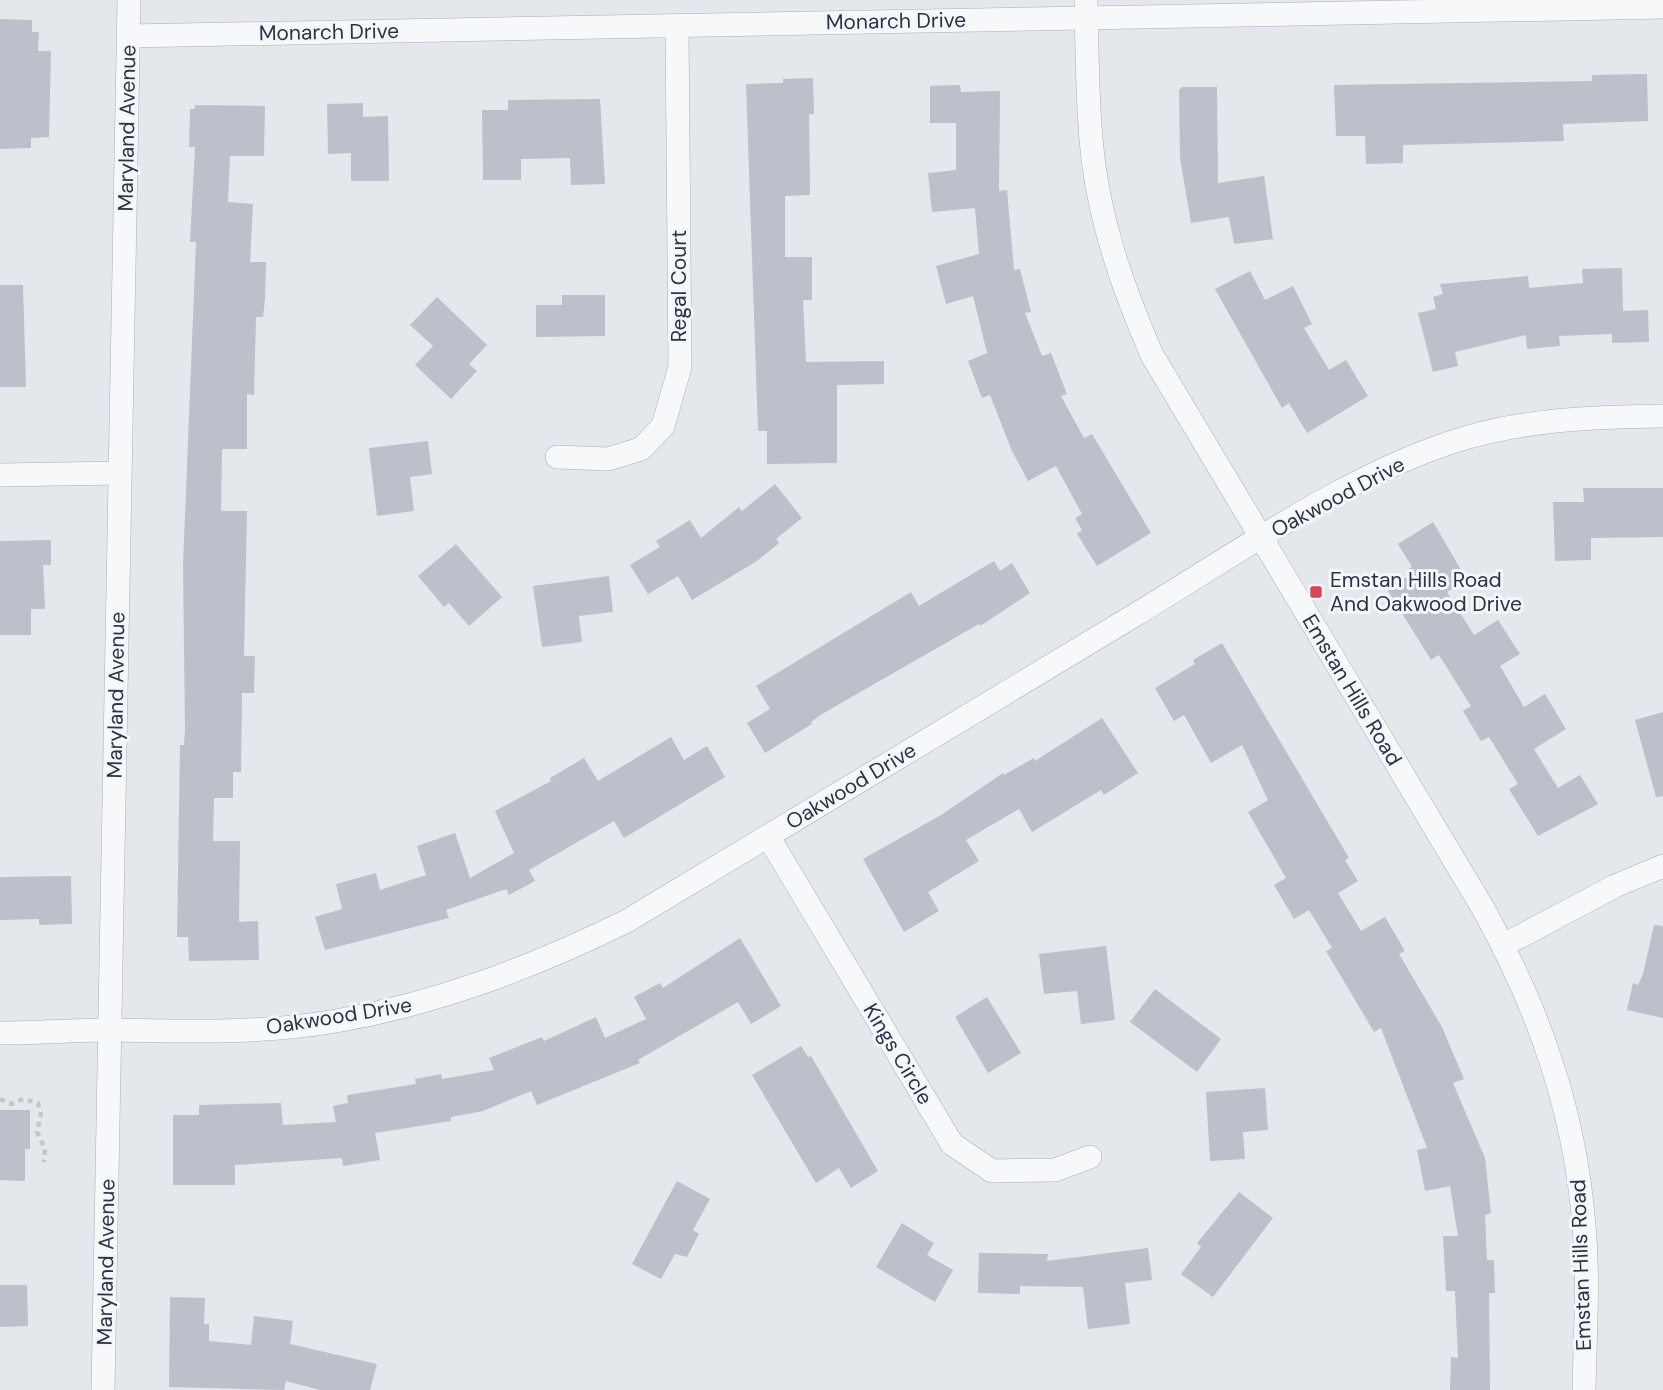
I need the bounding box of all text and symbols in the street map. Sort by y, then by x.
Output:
street label: Monarch Drive [826,6,966,36]
street label: Monarch Drive [259,17,399,47]
street label: Maryland Avenue [112,44,142,212]
street label: Regal Court [665,230,693,342]
street label: Oakwood Drive [1266,450,1410,544]
place label: Emstan Hills Road And Oakwood Drive [1330,566,1522,618]
marker: Emstan Hills Road And Oakwood Drive [1308,584,1324,600]
street label: Emstan Hills Road [1296,609,1408,771]
street label: Maryland Avenue [101,611,131,779]
street label: Oakwood Drive [781,736,921,836]
street label: Oakwood Drive [264,991,414,1041]
street label: Kings Circle [857,998,939,1110]
street label: Maryland Avenue [91,1178,121,1346]
street label: Emstan Hills Road [1564,1179,1598,1351]

